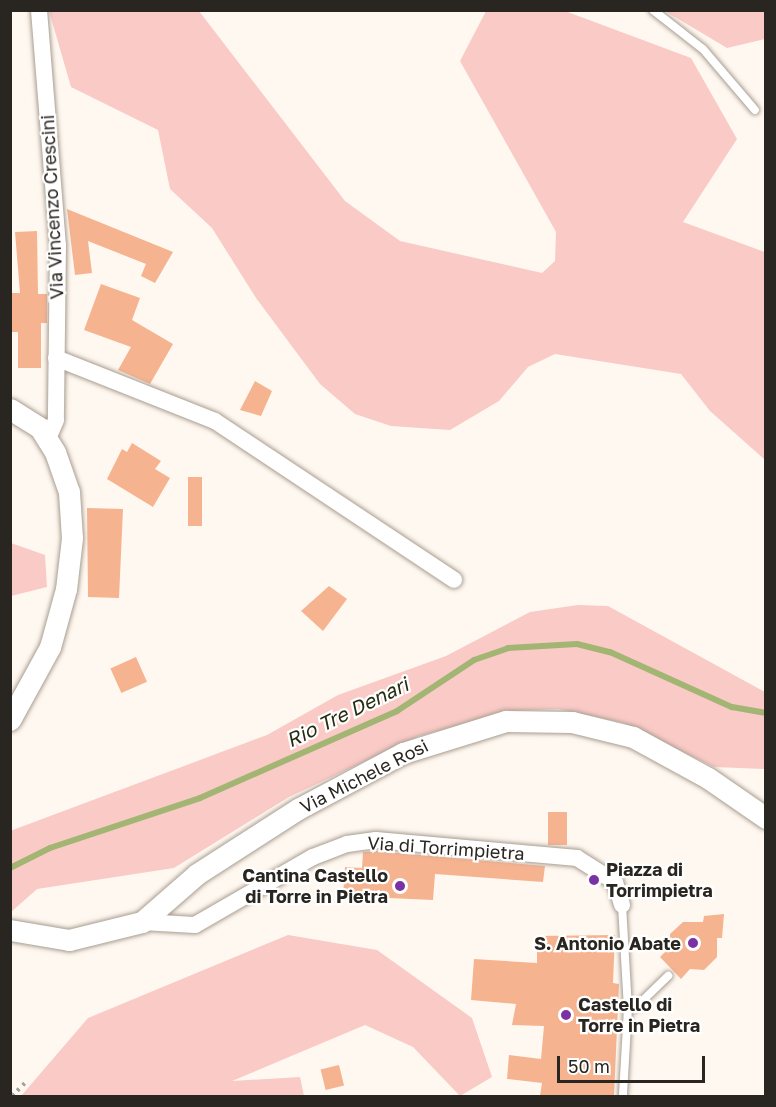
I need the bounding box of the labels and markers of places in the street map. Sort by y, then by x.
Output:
place label: Piazza di Torrimpietra [606,859,713,902]
place label: Cantina Castello di Torre in Pietra [242,865,388,908]
marker: Piazza di Torrimpietra [587,873,601,887]
marker: Cantina Castello di Torre in Pietra [393,879,407,893]
place label: S. Antonio Abate [534,932,681,954]
marker: S. Antonio Abate [686,936,700,950]
place label: Castello di Torre in Pietra [578,994,700,1036]
marker: Castello di Torre in Pietra [559,1008,573,1022]

